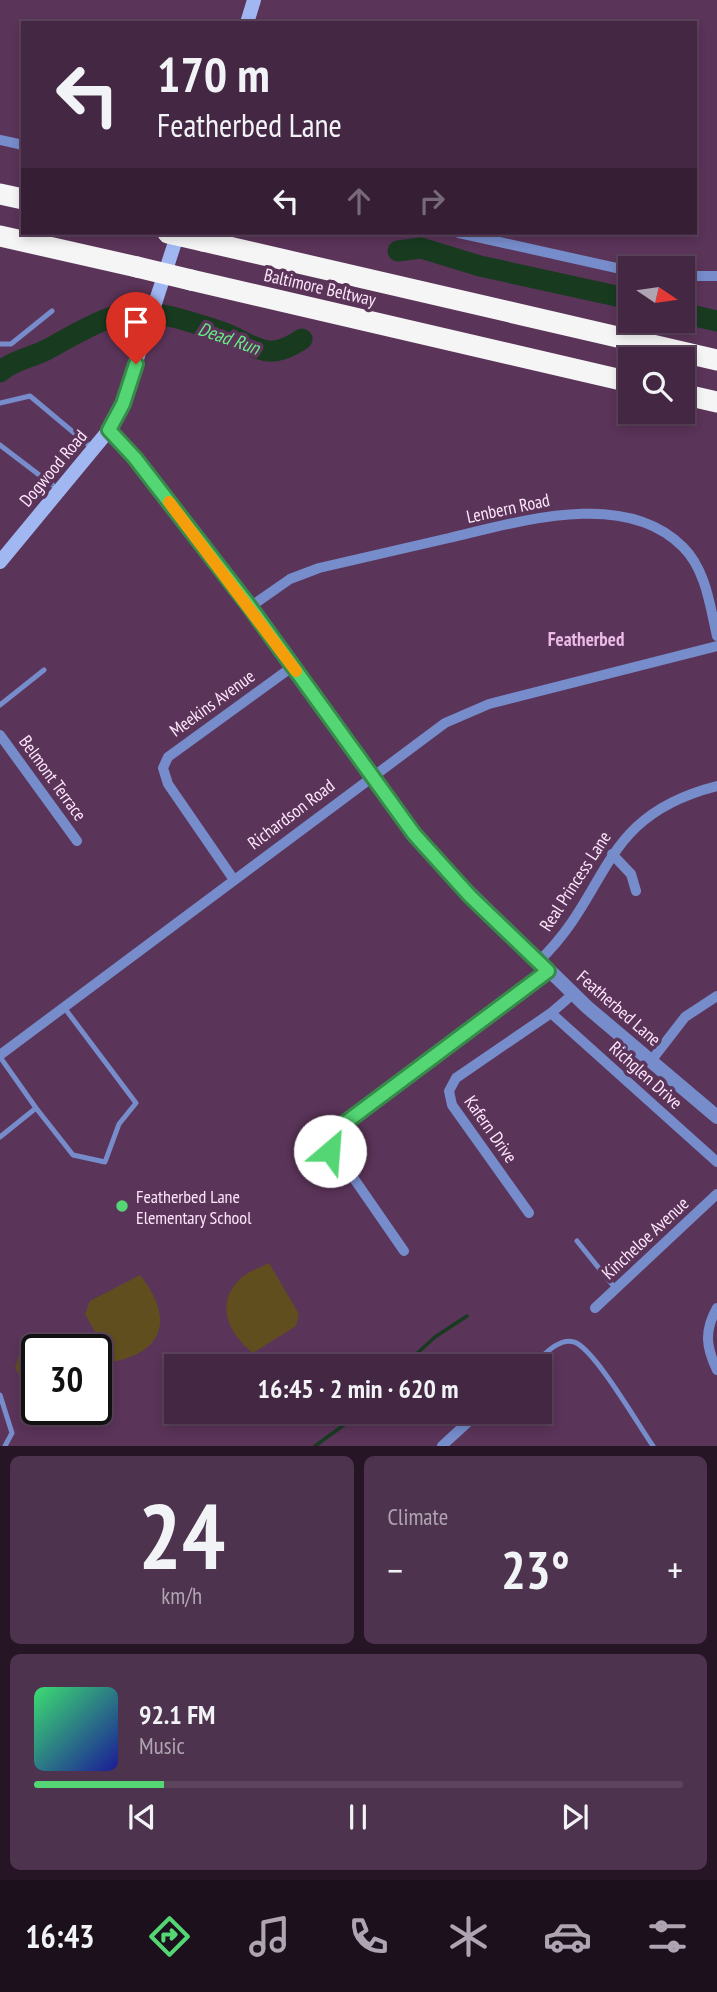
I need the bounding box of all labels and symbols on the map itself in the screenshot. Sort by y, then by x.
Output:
north arrow [618,256,695,332]
street label: Baltimore Beltway [262,263,378,311]
pin [106,292,166,364]
water label: Dead Run [195,316,264,360]
street label: Dogwood Road [14,425,92,511]
street label: Lenbern Road [464,488,552,528]
district label: Featherbed [548,627,624,651]
street label: Meekins Avenue [165,664,259,742]
street label: Belmont Terrace [14,731,92,825]
street label: Richardson Road [243,774,339,854]
street label: Real Princess Lane [534,827,616,935]
street label: Featherbed Lane [572,965,666,1051]
street label: Richglen Drive [605,1036,687,1114]
street label: Kafern Drive [460,1091,522,1167]
position arrow [293,1114,367,1188]
place label: Featherbed Lane Elementary School [136,1185,252,1229]
street label: Kincheloe Avenue [597,1192,693,1284]
marker: Featherbed Lane Elementary School [114,1198,130,1214]
speed limit sign: 30 [21,1334,112,1425]

